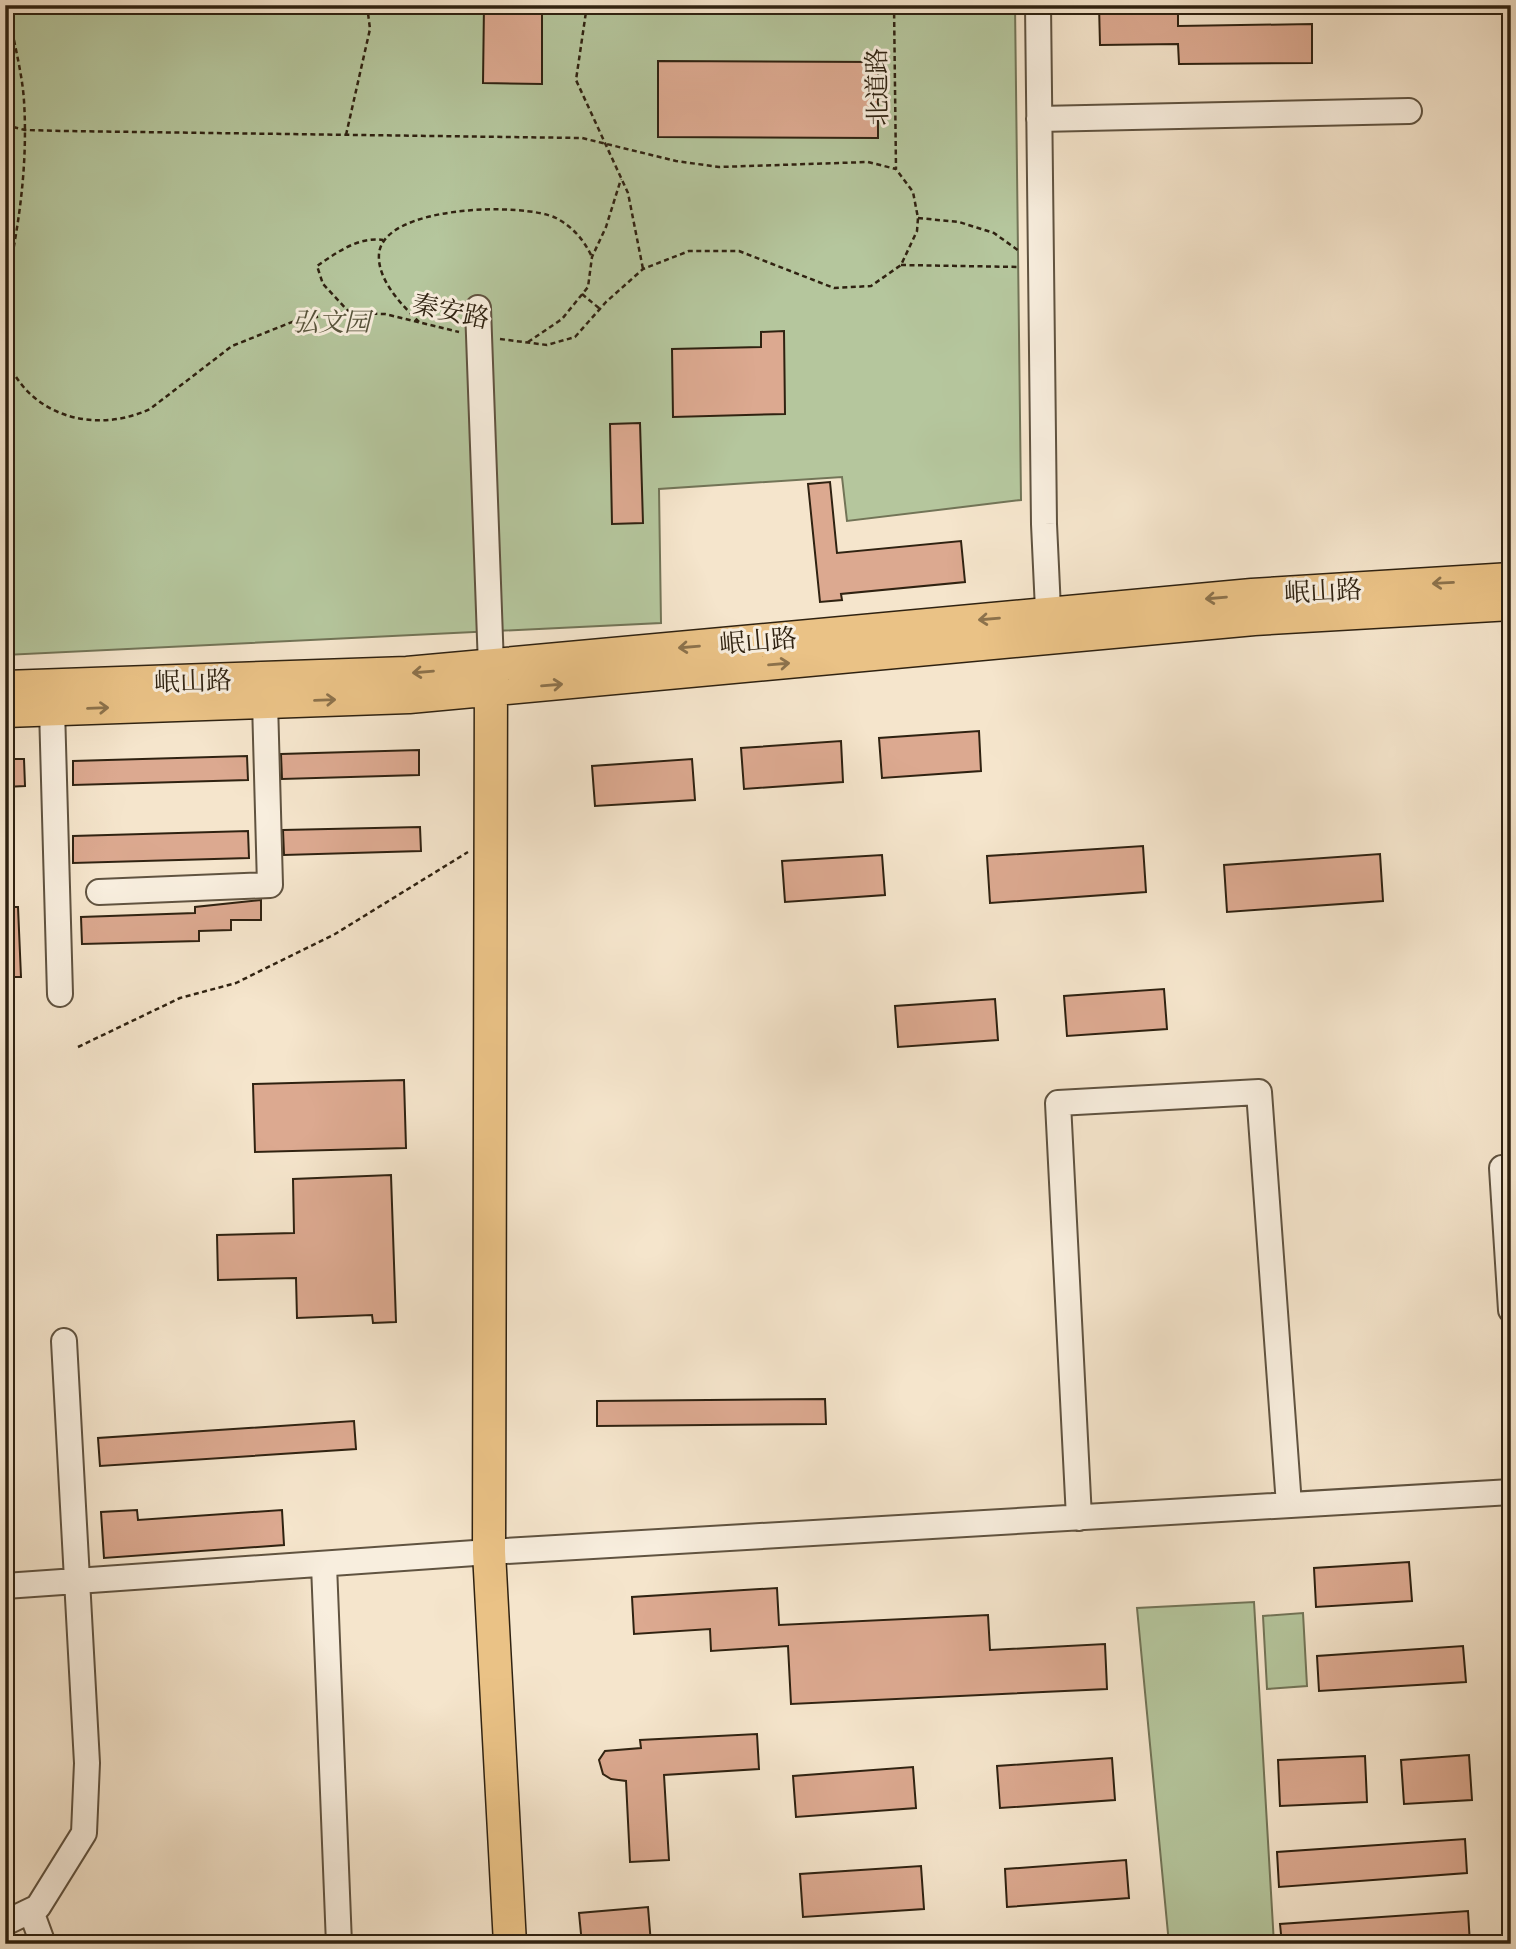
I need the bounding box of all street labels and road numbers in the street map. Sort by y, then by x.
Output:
street label: 北道路 [861,48,896,126]
street label: 秦安路 [409,288,492,337]
street label: 岷山路 [1283,574,1363,611]
street label: 岷山路 [718,623,798,662]
street label: 岷山路 [153,665,233,700]

